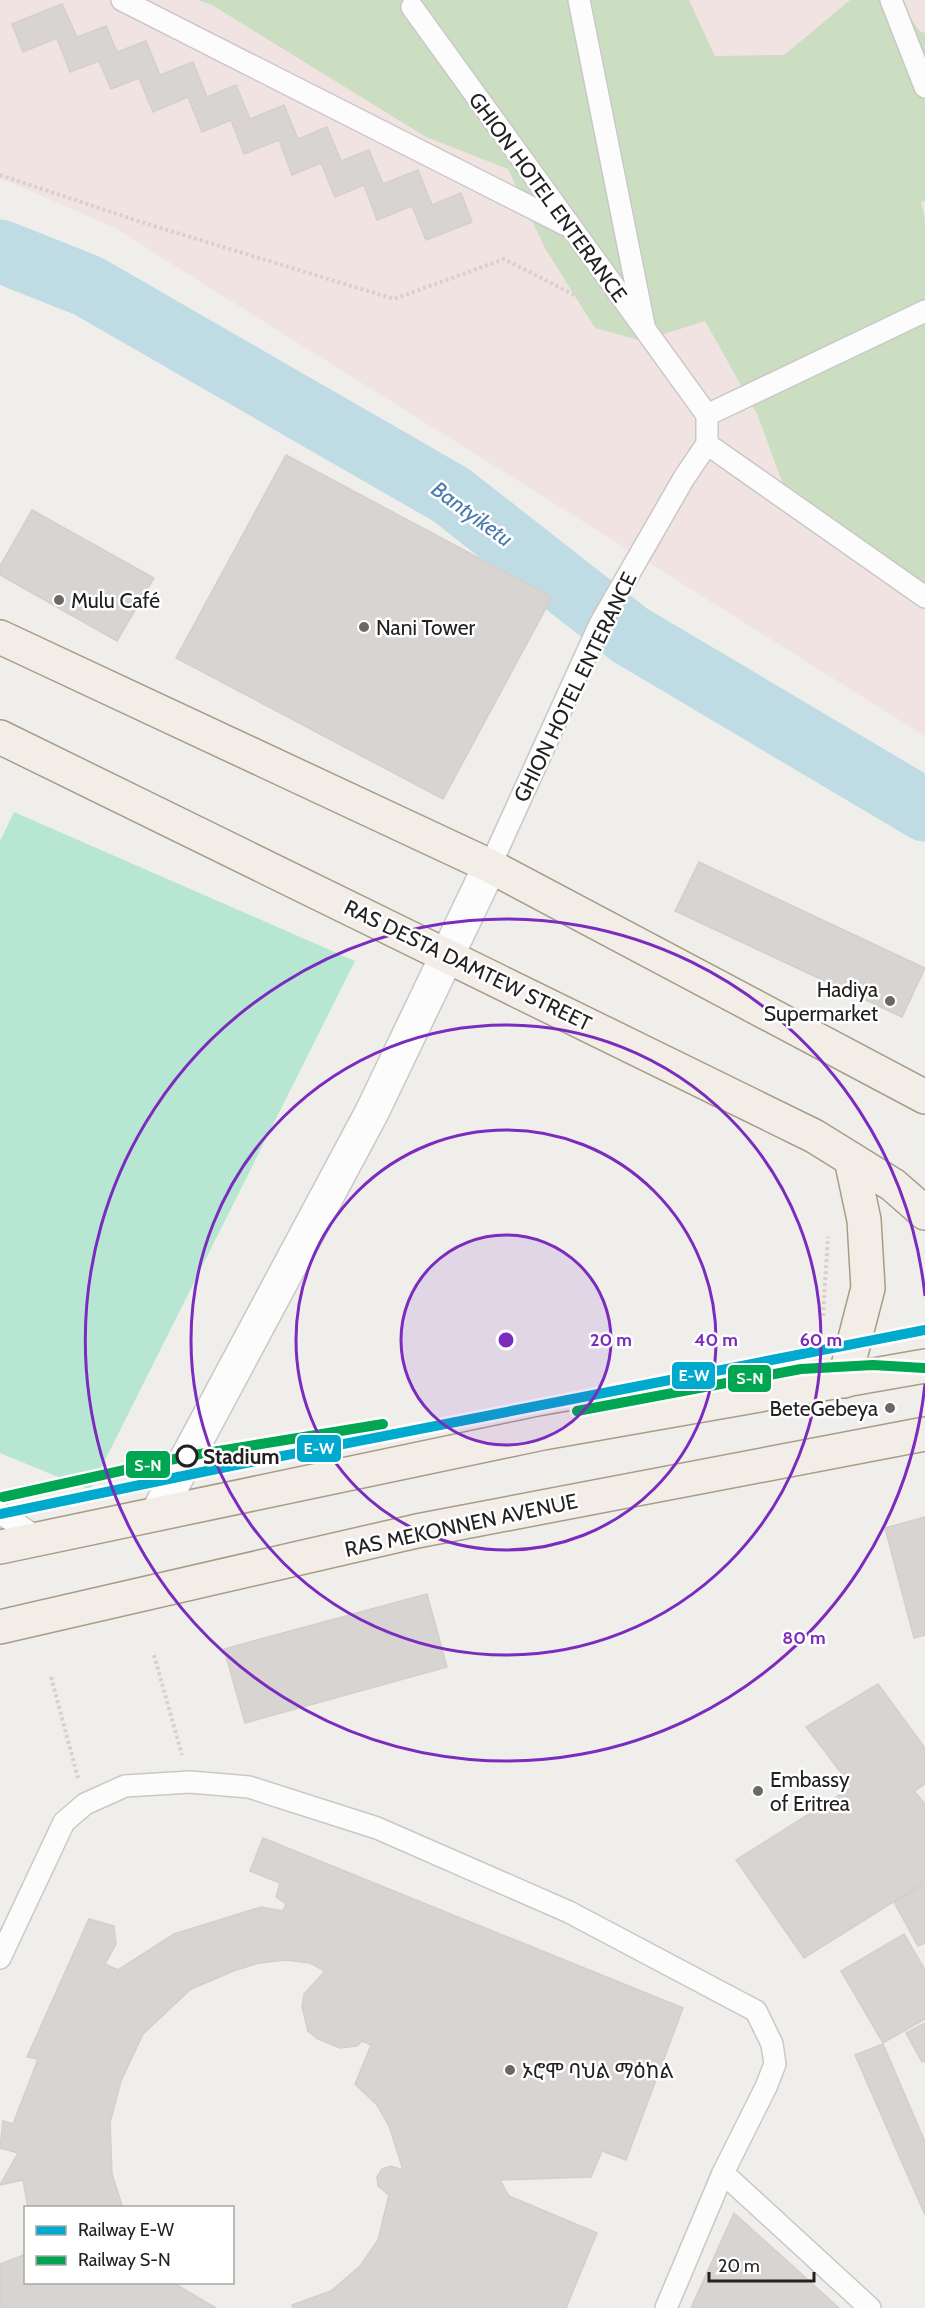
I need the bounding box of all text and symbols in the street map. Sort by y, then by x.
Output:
street label: GHION HOTEL ENTERANCE [464,87,632,307]
water label: Bantyiketu [426,476,518,553]
street label: GHION HOTEL ENTERANCE [508,568,642,806]
place label: Mulu Café [71,588,160,613]
marker: Mulu Café [52,593,66,607]
place label: Nani Tower [376,615,475,640]
marker: Nani Tower [357,620,371,634]
street label: RAS DESTA DAMTEW STREET [340,894,596,1036]
place label: Hadiya Supermarket [764,977,878,1026]
marker: Hadiya Supermarket [883,994,897,1008]
text: 20 m [590,1329,632,1351]
text: 40 m [694,1329,738,1351]
text: 60 m [800,1329,842,1351]
centre of rings [496,1330,516,1350]
line badge: E-W [671,1361,716,1390]
line badge: S-N [727,1364,772,1393]
text: E-W [679,1366,710,1385]
text: S-N [736,1369,764,1388]
place label: BeteGebeya [769,1396,878,1421]
marker: BeteGebeya [883,1401,897,1415]
line badge: E-W [296,1434,342,1463]
text: E-W [304,1439,335,1458]
place label: Stadium [203,1444,279,1469]
marker: Stadium [176,1445,198,1467]
line badge: S-N [125,1450,171,1479]
text: S-N [134,1456,162,1475]
street label: RAS MEKONNEN AVENUE [342,1488,580,1562]
text: 80 m [782,1627,826,1649]
place label: Embassy of Eritrea [770,1767,850,1816]
marker: Embassy of Eritrea [751,1784,765,1798]
place label: ኦሮሞ ባህል ማዕከል [522,2058,674,2083]
marker: ኦሮሞ ባህል ማዕከል [503,2063,517,2077]
legend [24,2206,234,2284]
text: Railway E-W [78,2219,174,2241]
scale bar [709,2245,814,2283]
text: Railway S-N [78,2249,171,2271]
text: 20 m [718,2255,760,2277]

